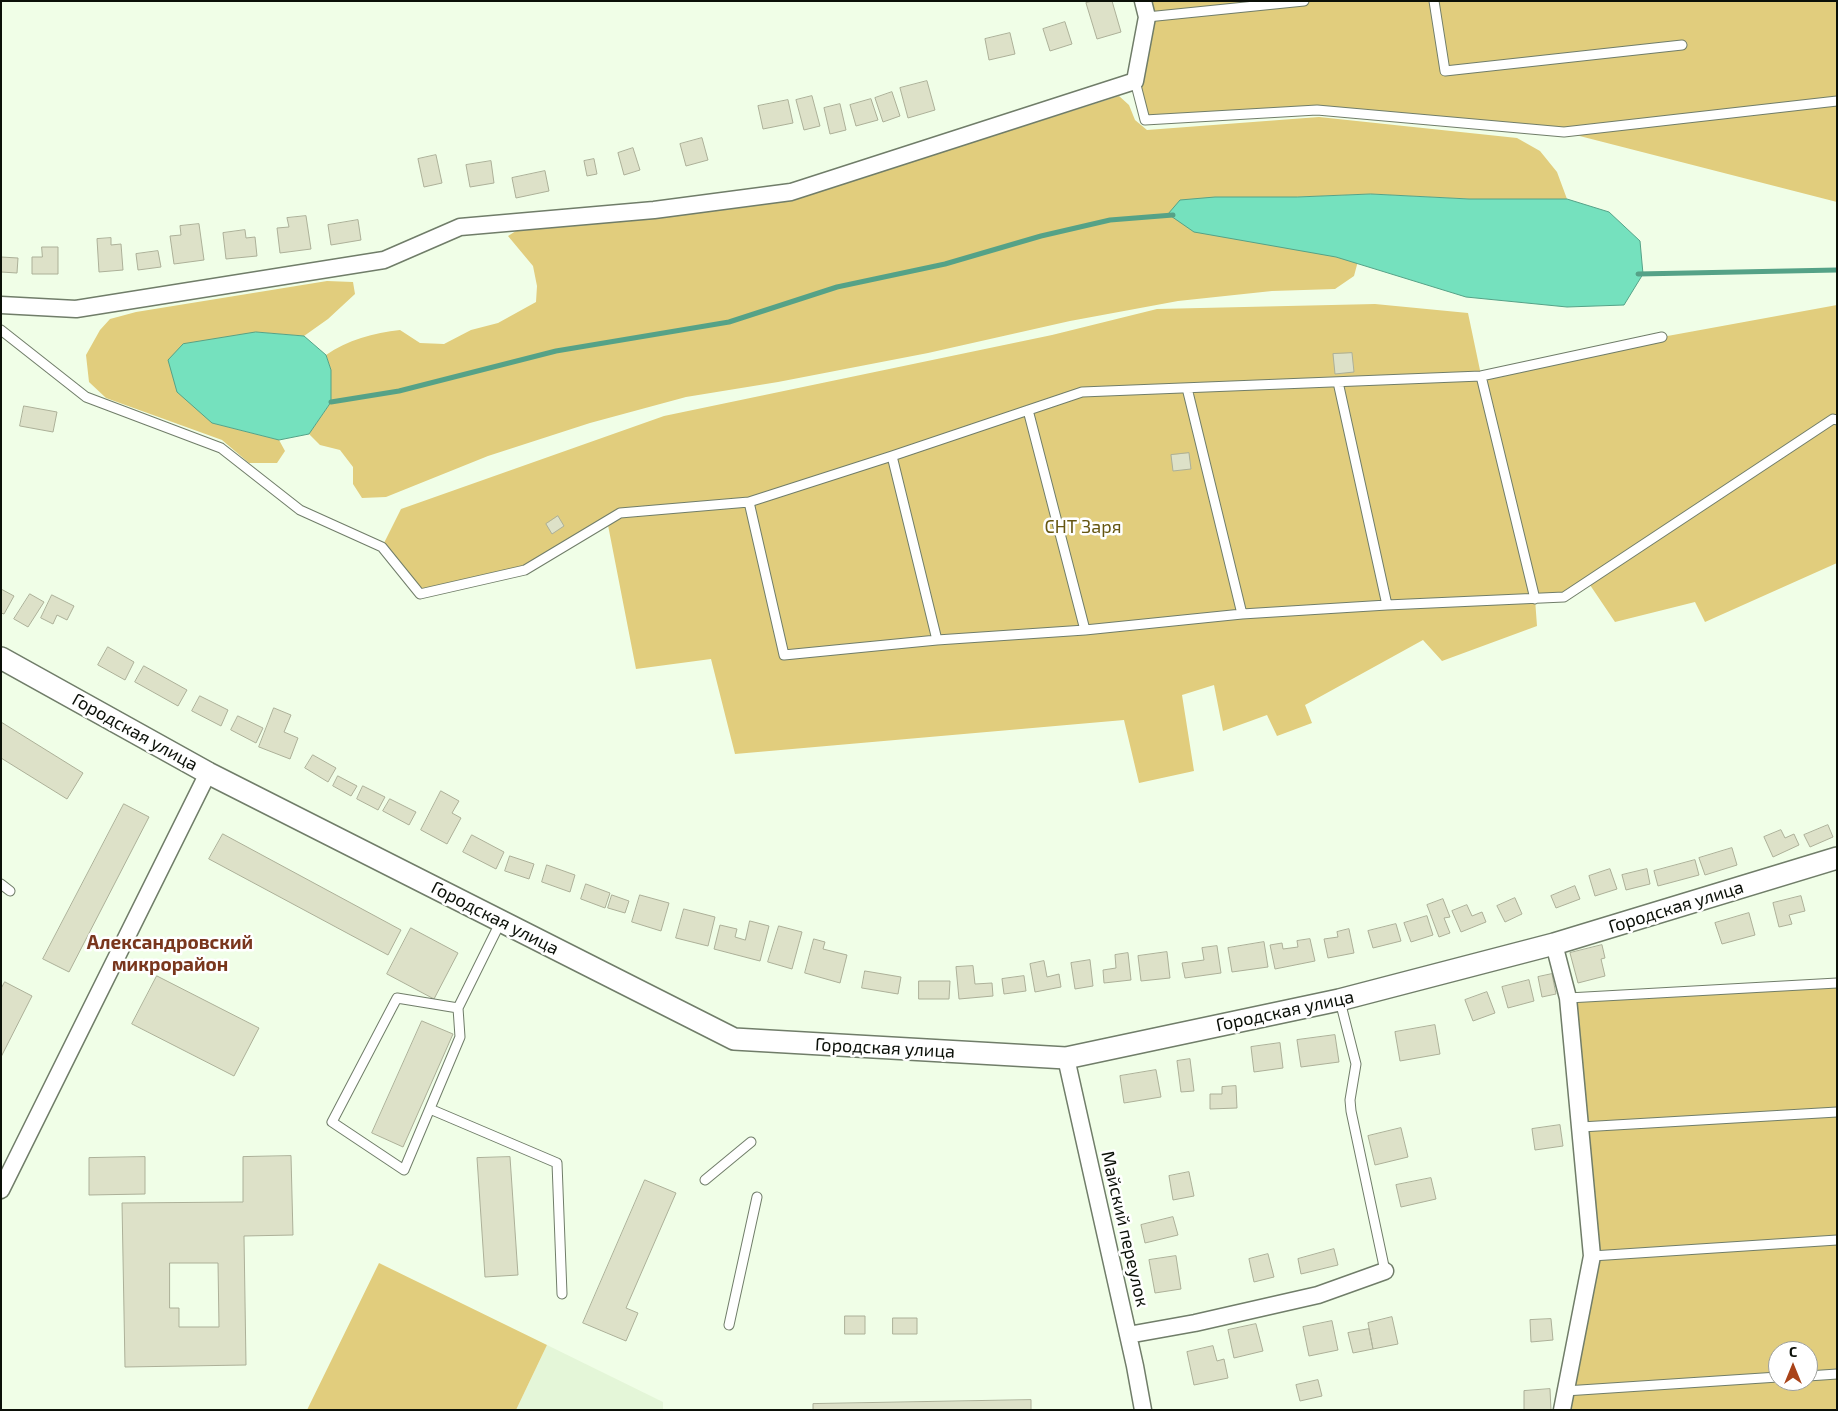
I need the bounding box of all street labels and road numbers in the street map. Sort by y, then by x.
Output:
street label: Городская улица [68,689,202,775]
street label: Городская улица [1606,876,1746,938]
street label: Городская улица [428,877,562,959]
street label: Городская улица [1214,986,1356,1036]
street label: Городская улица [814,1034,956,1062]
street label: Майский переулок [1097,1149,1153,1309]

